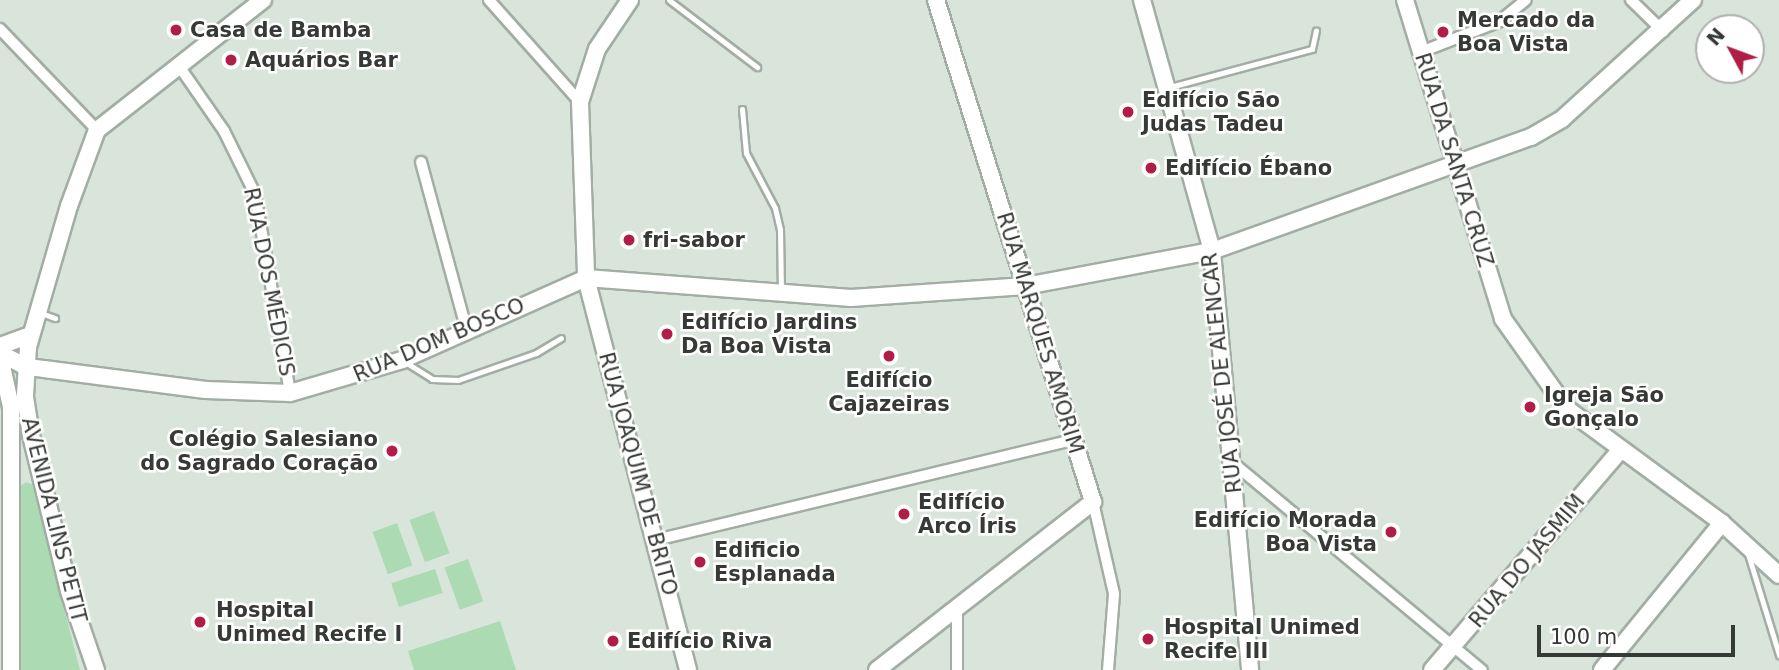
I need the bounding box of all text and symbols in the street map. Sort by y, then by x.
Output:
place label: Mercado da Boa Vista [1457,7,1595,57]
north arrow [1695,14,1765,84]
place label: Casa de Bamba [190,17,371,43]
marker: Casa de Bamba [168,22,184,38]
text: N [1702,23,1729,50]
marker: Mercado da Boa Vista [1435,24,1451,40]
place label: Aquários Bar [245,47,398,73]
street label: RUA DA SANTA CRUZ [1409,50,1499,270]
marker: Aquários Bar [223,52,239,68]
place label: Edifício São Judas Tadeu [1142,87,1284,137]
marker: Edifício São Judas Tadeu [1120,104,1136,120]
place label: Edifício Ébano [1165,155,1332,181]
marker: Edifício Ébano [1143,160,1159,176]
street label: RUA DOS MÉDICIS [238,186,300,378]
street label: RUA MARQUES AMORIM [991,209,1089,457]
place label: fri-sabor [643,227,745,253]
marker: fri-sabor [621,232,637,248]
street label: RUA JOSÉ DE ALENCAR [1197,251,1247,495]
street label: RUA DOM BOSCO [350,293,528,387]
place label: Edifício Jardins Da Boa Vista [681,309,857,359]
marker: Edifício Jardins Da Boa Vista [659,326,675,342]
marker: Edifício Cajazeiras [881,348,897,364]
street label: RUA JOAQUIM DE BRITO [593,350,683,598]
place label: Edifício Cajazeiras [828,367,950,417]
place label: Igreja São Gonçalo [1544,382,1664,432]
marker: Igreja São Gonçalo [1522,399,1538,415]
street label: AVENIDA LINS PETIT [16,415,92,625]
place label: Colégio Salesiano do Sagrado Coração [140,426,378,476]
marker: Colégio Salesiano do Sagrado Coração [384,443,400,459]
place label: Edifício Arco Íris [918,489,1017,539]
street label: RUA DO JASMIM [1464,489,1590,633]
marker: Edifício Arco Íris [896,506,912,522]
place label: Edifício Morada Boa Vista [1194,507,1377,557]
marker: Edifício Morada Boa Vista [1383,524,1399,540]
place label: Edificio Esplanada [714,537,836,587]
marker: Edificio Esplanada [692,554,708,570]
place label: Hospital Unimed Recife I [216,597,402,647]
scale bar [1541,610,1739,654]
marker: Hospital Unimed Recife I [190,612,210,632]
place label: Hospital Unimed Recife III [1164,614,1360,664]
text: 100 m [1550,625,1617,649]
place label: Edifício Riva [627,628,773,654]
marker: Hospital Unimed Recife III [1138,629,1158,649]
marker: Edifício Riva [605,633,621,649]

